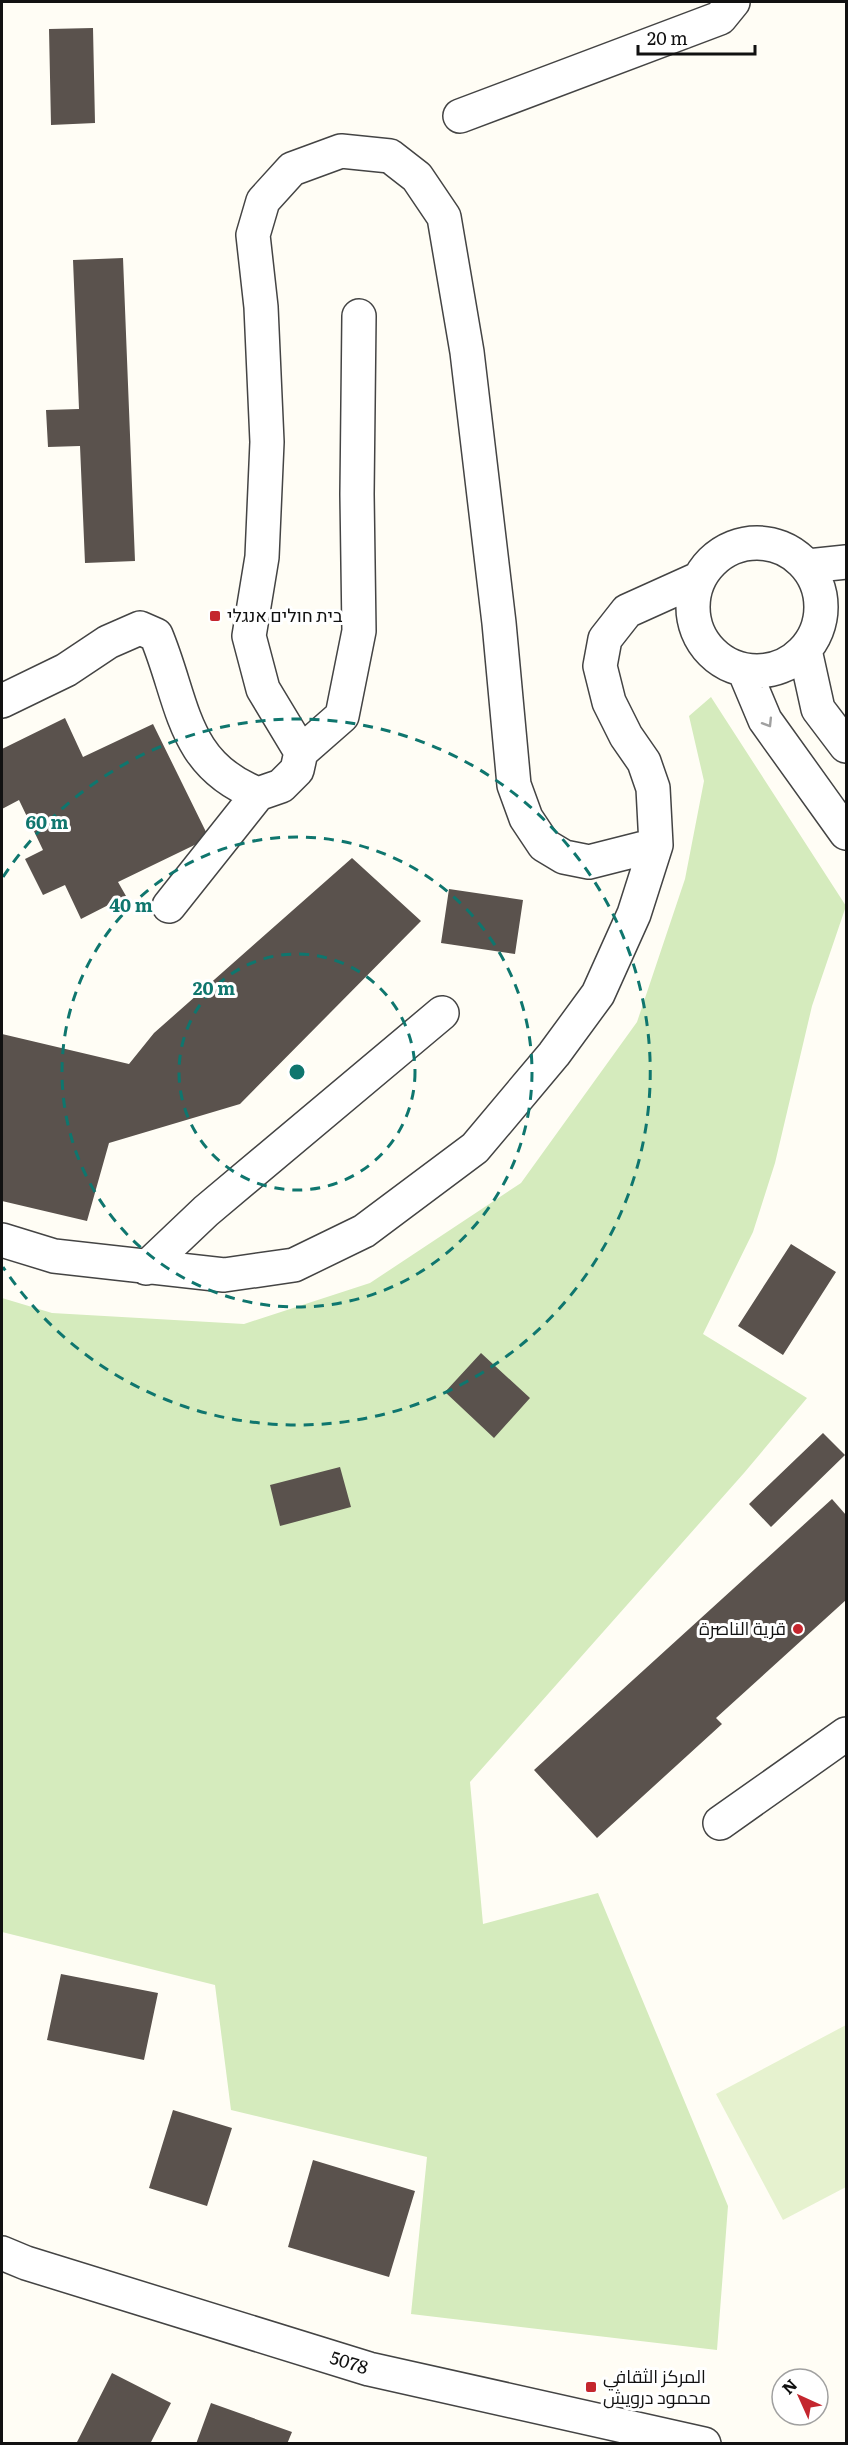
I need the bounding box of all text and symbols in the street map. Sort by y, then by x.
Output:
scale bar [638,18,755,56]
text: 20 m [647,24,688,51]
place label: בית חולים אנגלי [227,601,343,628]
marker: בית חולים אנגלי [208,609,222,623]
one-way arrow [761,717,773,727]
text: 60 m [25,808,69,835]
text: 40 m [109,891,153,918]
text: 20 m [193,974,235,1001]
centre of rings [287,1062,307,1082]
place label: قرية الناصرة [699,1614,786,1641]
marker: قرية الناصرة [791,1622,805,1636]
street label: 5078 [327,2343,372,2380]
place label: المركز الثقافي محمود درويش [603,2362,711,2410]
north arrow [770,2367,830,2427]
text: N [775,2372,802,2399]
marker: المركز الثقافي محمود درويش [584,2380,598,2394]

